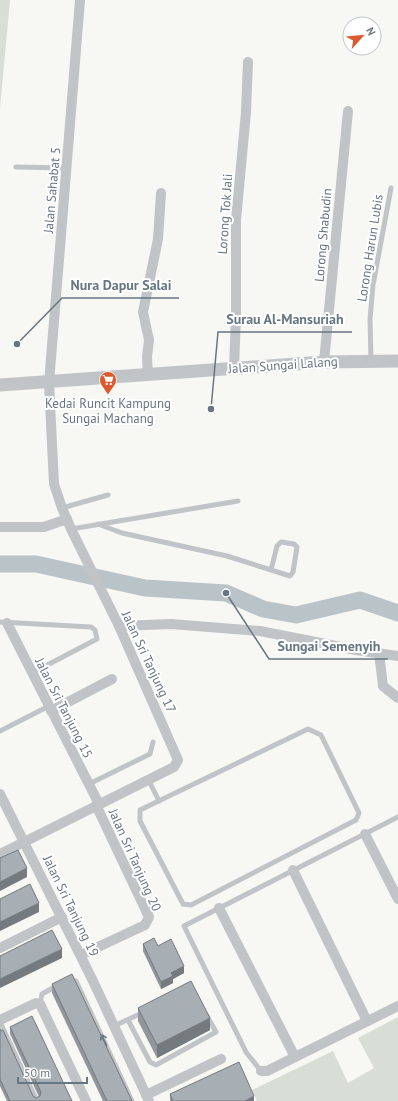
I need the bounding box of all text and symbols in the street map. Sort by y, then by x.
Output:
north arrow [342,16,382,56]
text: N [363,25,379,38]
street label: Jalan Sahabat 5 [40,146,64,235]
street label: Lorong Tok Jali [214,173,236,255]
street label: Lorong Shabudin [310,187,336,283]
street label: Lorong Harun Lubis [353,193,387,303]
callout: Nura Dapur Salai [62,272,179,298]
text: Nura Dapur Salai [71,276,172,294]
callout: Surau Al-Mansuriah [218,306,352,332]
text: Surau Al-Mansuriah [226,310,344,328]
street label: Jalan Sungai Lalang [227,353,338,377]
supermarket icon: Kedai Runcit Kampung Sungai Machang [98,370,118,395]
place label: Kedai Runcit Kampung Sungai Machang [45,395,171,427]
street label: Jalan Sri Tanjung 17 [118,607,180,716]
callout: Sungai Semenyih [269,633,388,659]
text: Sungai Semenyih [278,637,380,655]
street label: Jalan Sri Tanjung 15 [31,654,97,761]
street label: Jalan Sri Tanjung 20 [104,805,165,914]
street label: Jalan Sri Tanjung 19 [39,852,103,959]
one-way arrow [100,1035,107,1047]
scale bar [18,1059,87,1085]
text: 50 m [24,1065,50,1080]

